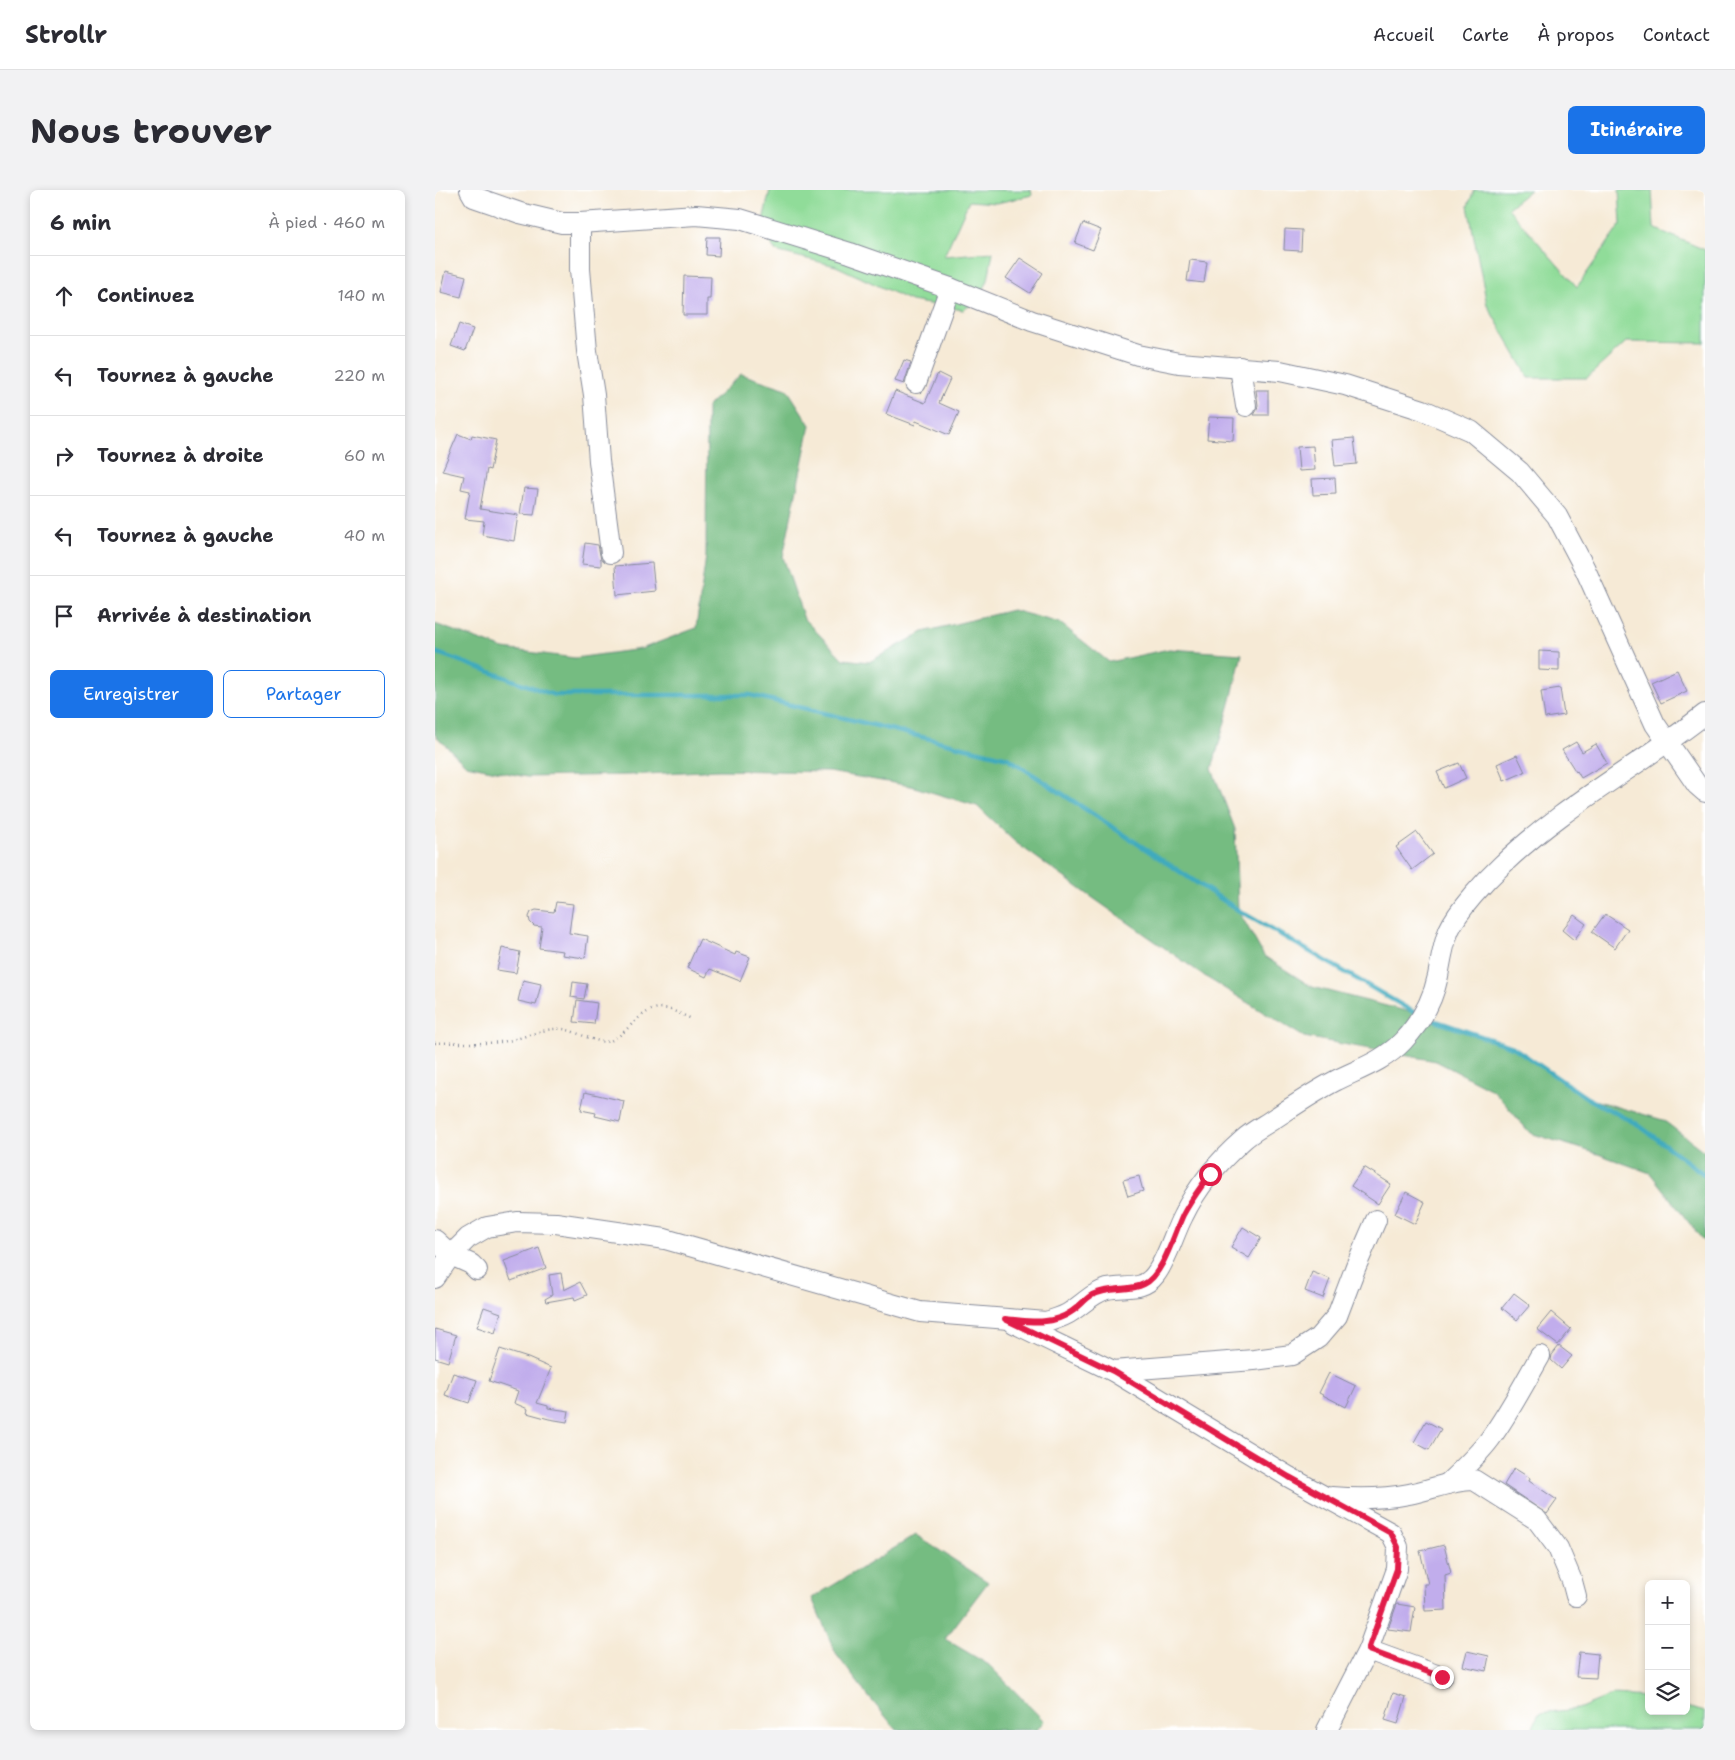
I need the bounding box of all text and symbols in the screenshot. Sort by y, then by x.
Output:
text: Strollr [25,19,107,51]
text: Accueil [1373,23,1434,47]
text: Carte [1462,23,1509,47]
text: À propos [1537,23,1615,47]
text: Contact [1643,23,1710,47]
button: Itinéraire [1568,106,1705,154]
text: Nous trouver [30,107,272,154]
text: 6 min [50,209,111,237]
text: À pied · 460 m [268,212,385,233]
icon: ahead [50,282,78,310]
text: Continuez [97,283,195,308]
text: 140 m [338,285,385,306]
icon: left [50,362,78,390]
text: Tournez à gauche [97,363,274,388]
text: 220 m [333,365,385,386]
icon: right [50,442,78,470]
text: Tournez à droite [97,443,264,468]
text: 60 m [344,445,385,466]
icon: left [50,522,78,550]
text: Tournez à gauche [97,523,274,548]
text: 40 m [343,525,385,546]
icon: arrive [50,602,78,630]
text: Arrivée à destination [97,603,311,628]
button: Enregistrer [50,670,213,718]
button: Partager [223,670,385,718]
route start [1199,1163,1222,1186]
map controls [1645,1580,1690,1715]
button: + [1645,1580,1690,1625]
button: − [1645,1625,1690,1670]
route end [1431,1666,1454,1689]
button: layers [1645,1670,1690,1715]

